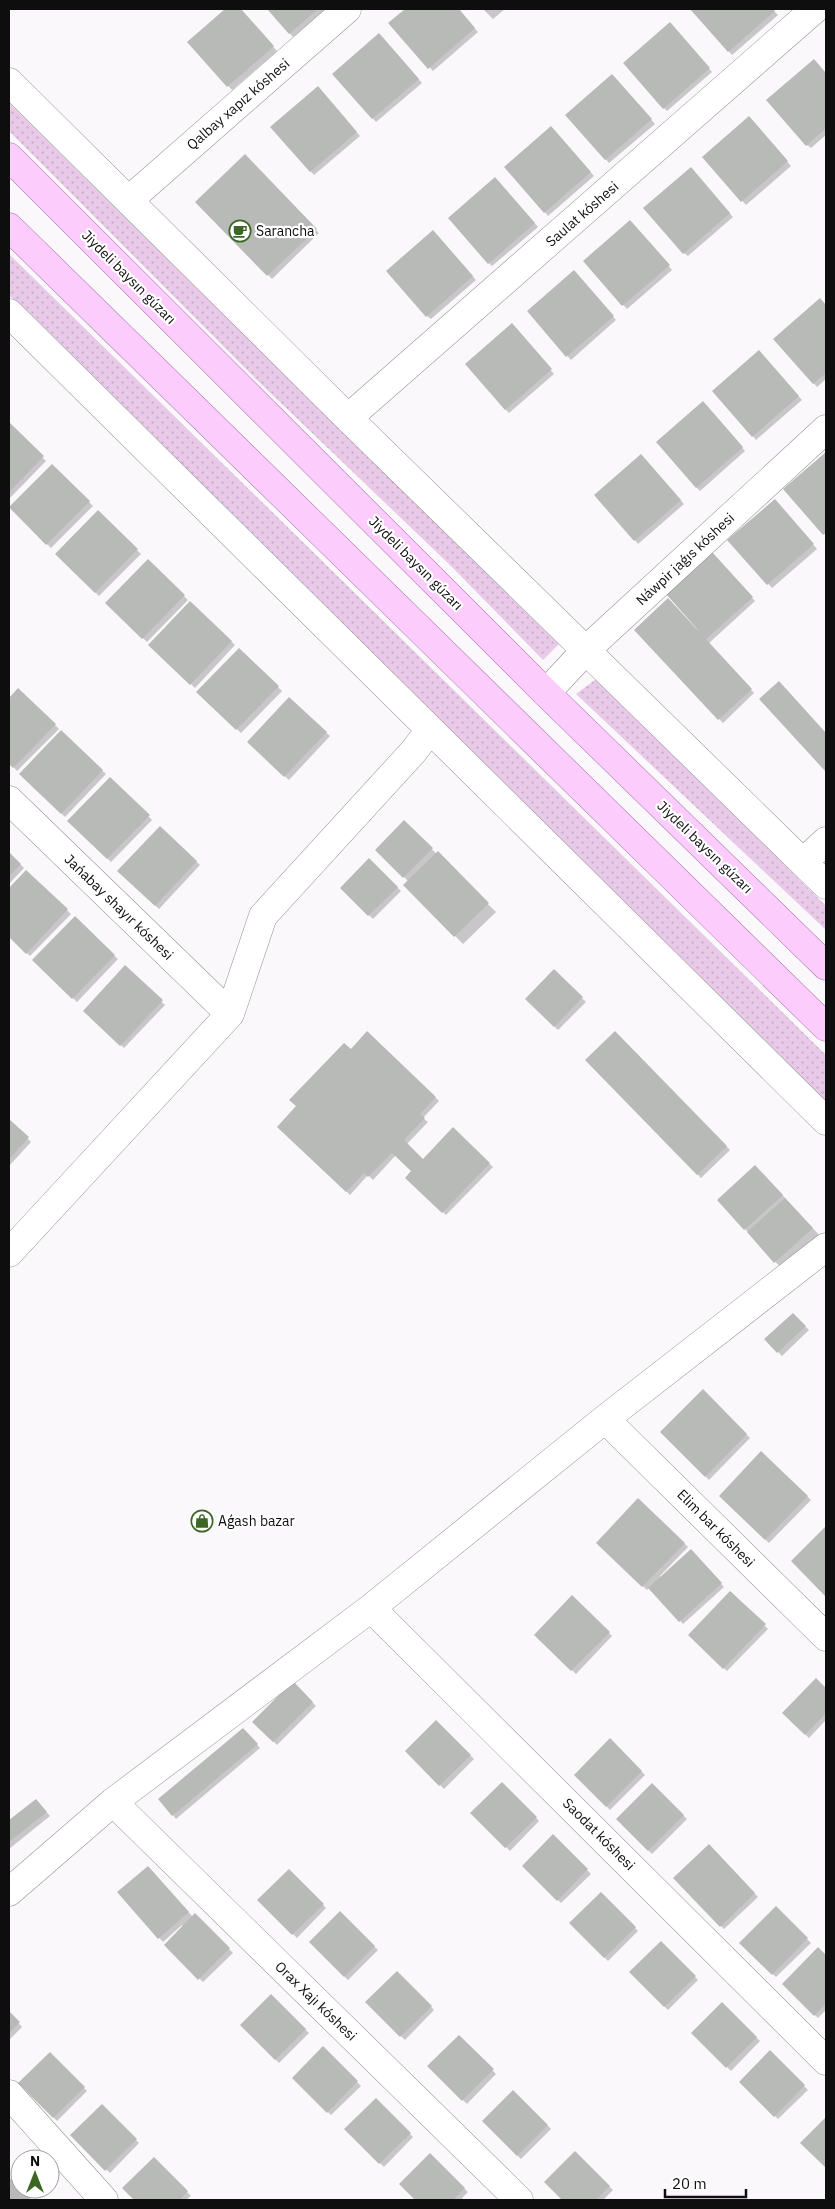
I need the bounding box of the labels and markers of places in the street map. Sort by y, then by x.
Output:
cafe icon: Sarancha [228,219,252,243]
place label: Sarancha [256,222,315,240]
shop icon: Aǵash bazar [190,1509,214,1533]
place label: Aǵash bazar [218,1512,295,1530]

